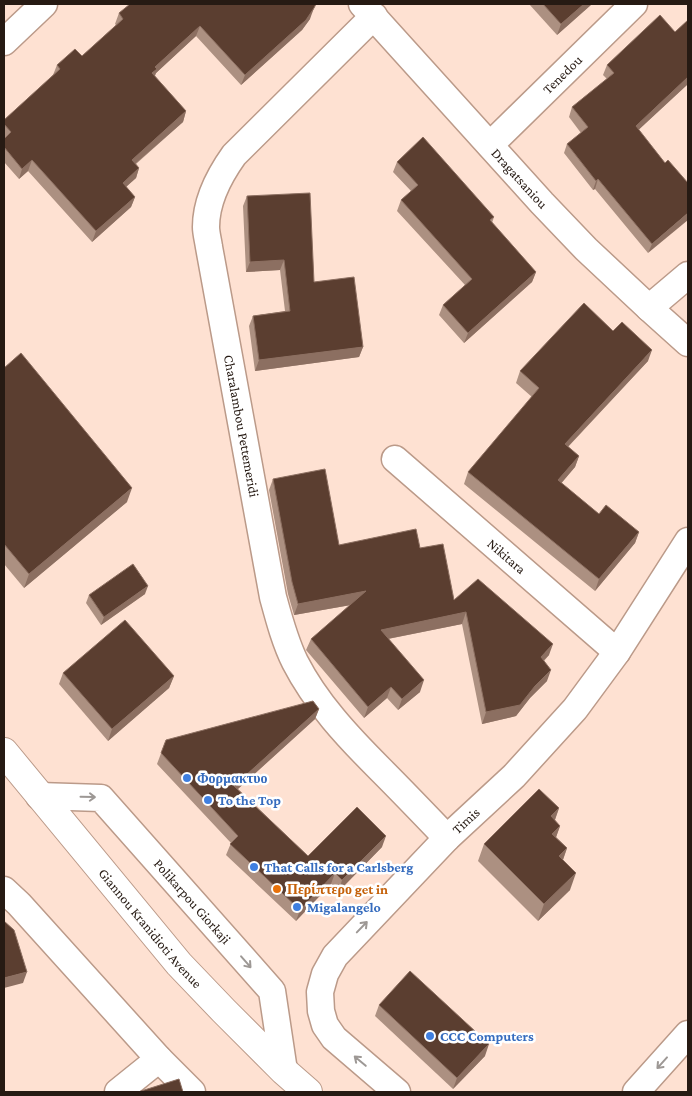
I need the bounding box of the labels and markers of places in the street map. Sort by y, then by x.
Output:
place label: Φορμακτυο [197,770,267,786]
marker: Φορμακτυο [181,772,193,784]
place label: To the Top [218,792,281,808]
marker: To the Top [202,794,214,806]
place label: That Calls for a Carlsberg [264,859,413,875]
marker: That Calls for a Carlsberg [248,861,260,873]
place label: Περίπτερο get in [287,881,388,897]
marker: Περίπτερο get in [271,883,283,895]
place label: Migalangelo [307,899,381,915]
marker: Migalangelo [291,901,303,913]
place label: CCC Computers [440,1028,534,1044]
marker: CCC Computers [424,1030,436,1042]

